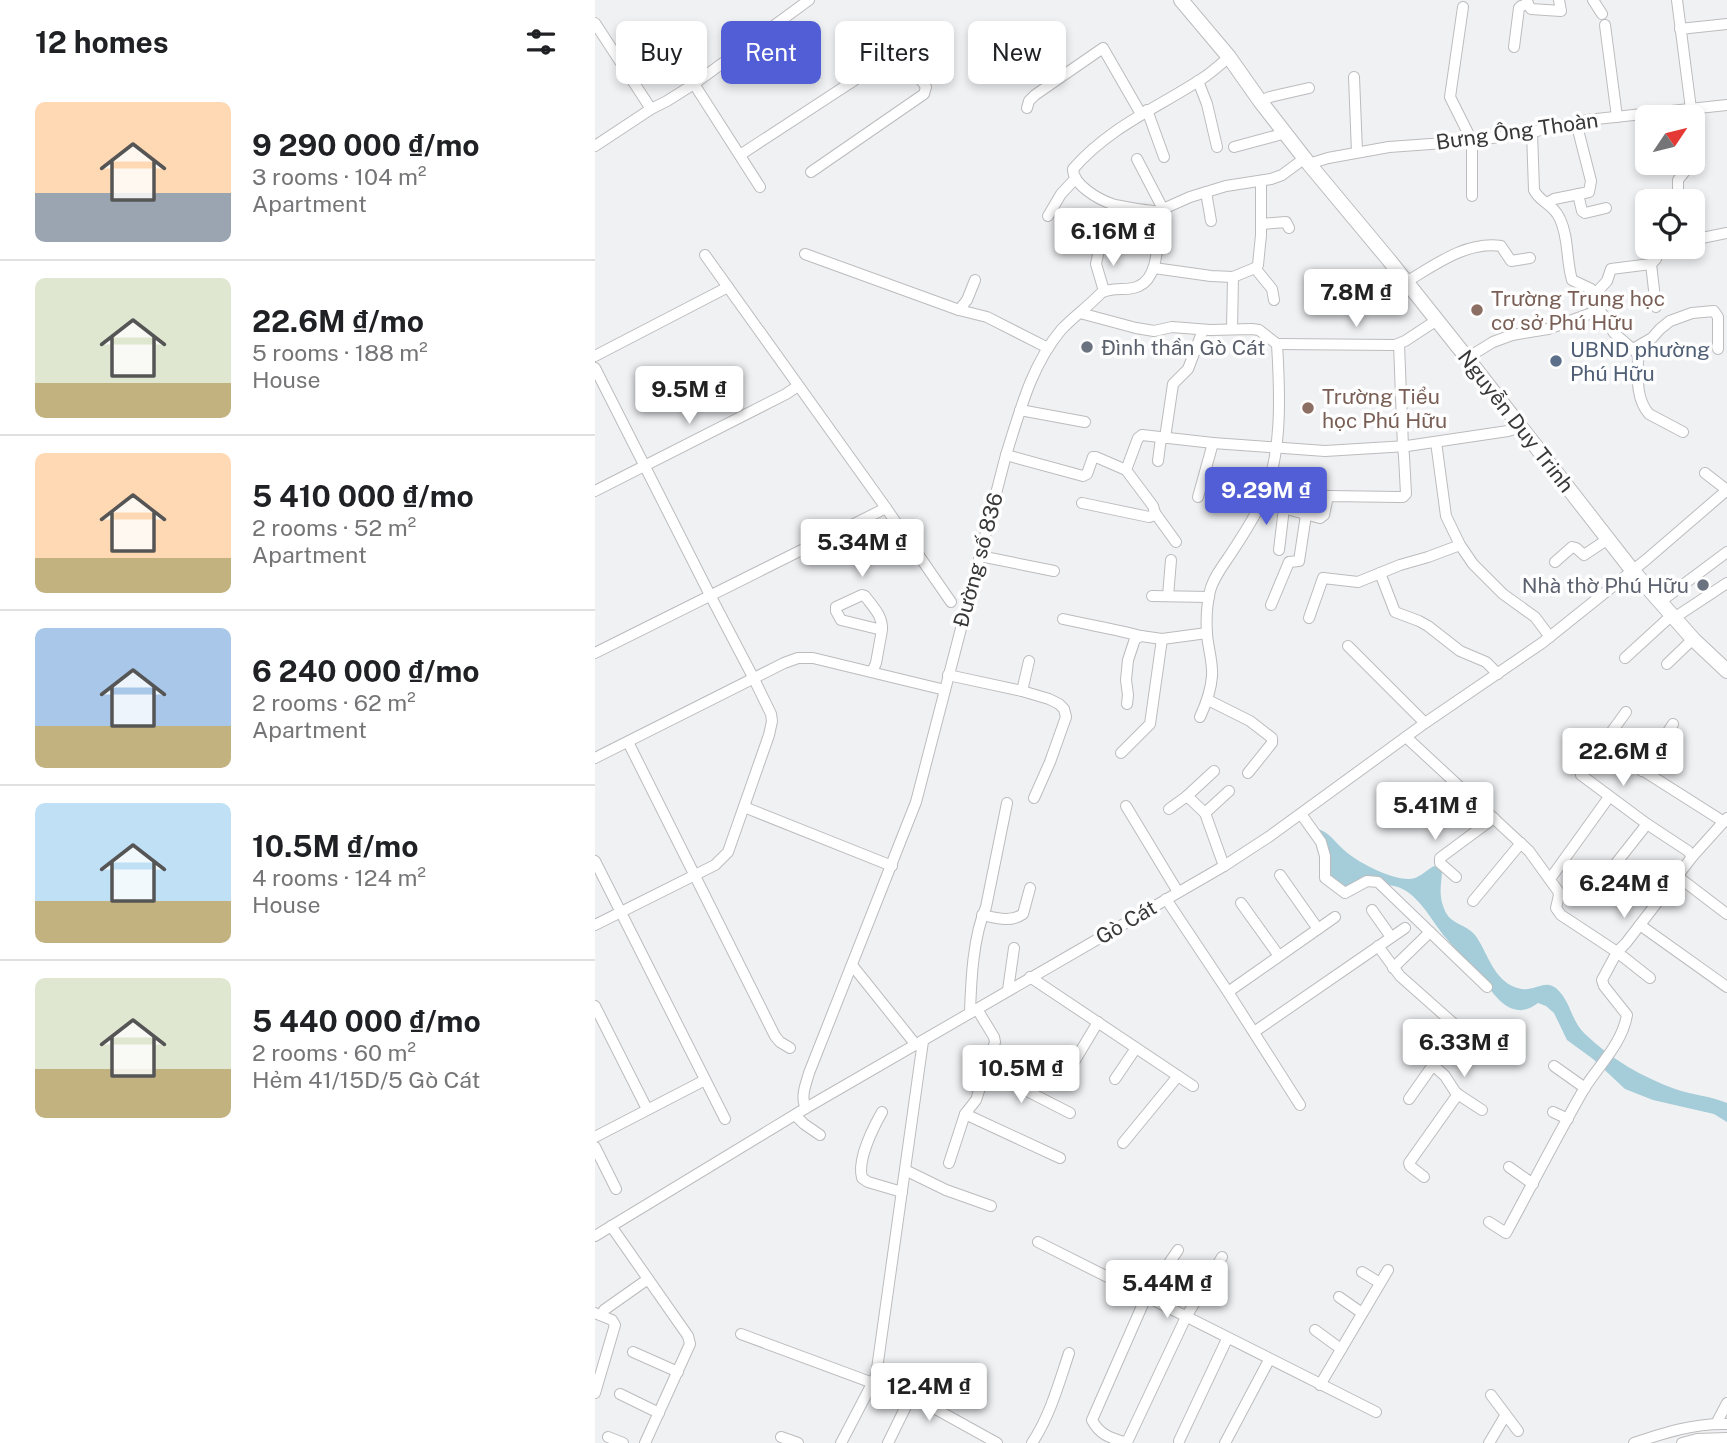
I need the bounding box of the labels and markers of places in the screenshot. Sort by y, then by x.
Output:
pin: 6.16M ₫ [1048,208,1178,268]
pin: 7.8M ₫ [1299,270,1413,329]
place label: Trường Trung học cơ sở Phú Hữu [1491,286,1665,335]
marker: Trường Trung học cơ sở Phú Hữu [1469,302,1485,318]
place label: Đình thần Gò Cát [1101,335,1265,360]
place label: UBND phường Phú Hữu [1570,337,1710,386]
marker: Đình thần Gò Cát [1079,339,1095,355]
marker: UBND phường Phú Hữu [1548,353,1564,369]
pin: 9.5M ₫ [632,366,746,426]
place label: Trường Tiểu học Phú Hữu [1322,384,1447,433]
marker: Trường Tiểu học Phú Hữu [1300,400,1316,416]
pin: 9.29M ₫ [1201,468,1331,527]
pin: 5.34M ₫ [797,520,927,579]
place label: Nhà thờ Phú Hữu [1522,573,1689,598]
marker: Nhà thờ Phú Hữu [1695,577,1711,593]
pin: 22.6M ₫ [1558,728,1688,788]
pin: 5.41M ₫ [1370,782,1500,842]
pin: 6.24M ₫ [1559,860,1689,920]
pin: 6.33M ₫ [1399,1020,1529,1079]
pin: 10.5M ₫ [956,1046,1086,1105]
pin: 5.44M ₫ [1102,1260,1232,1320]
pin: 12.4M ₫ [864,1364,994,1423]

